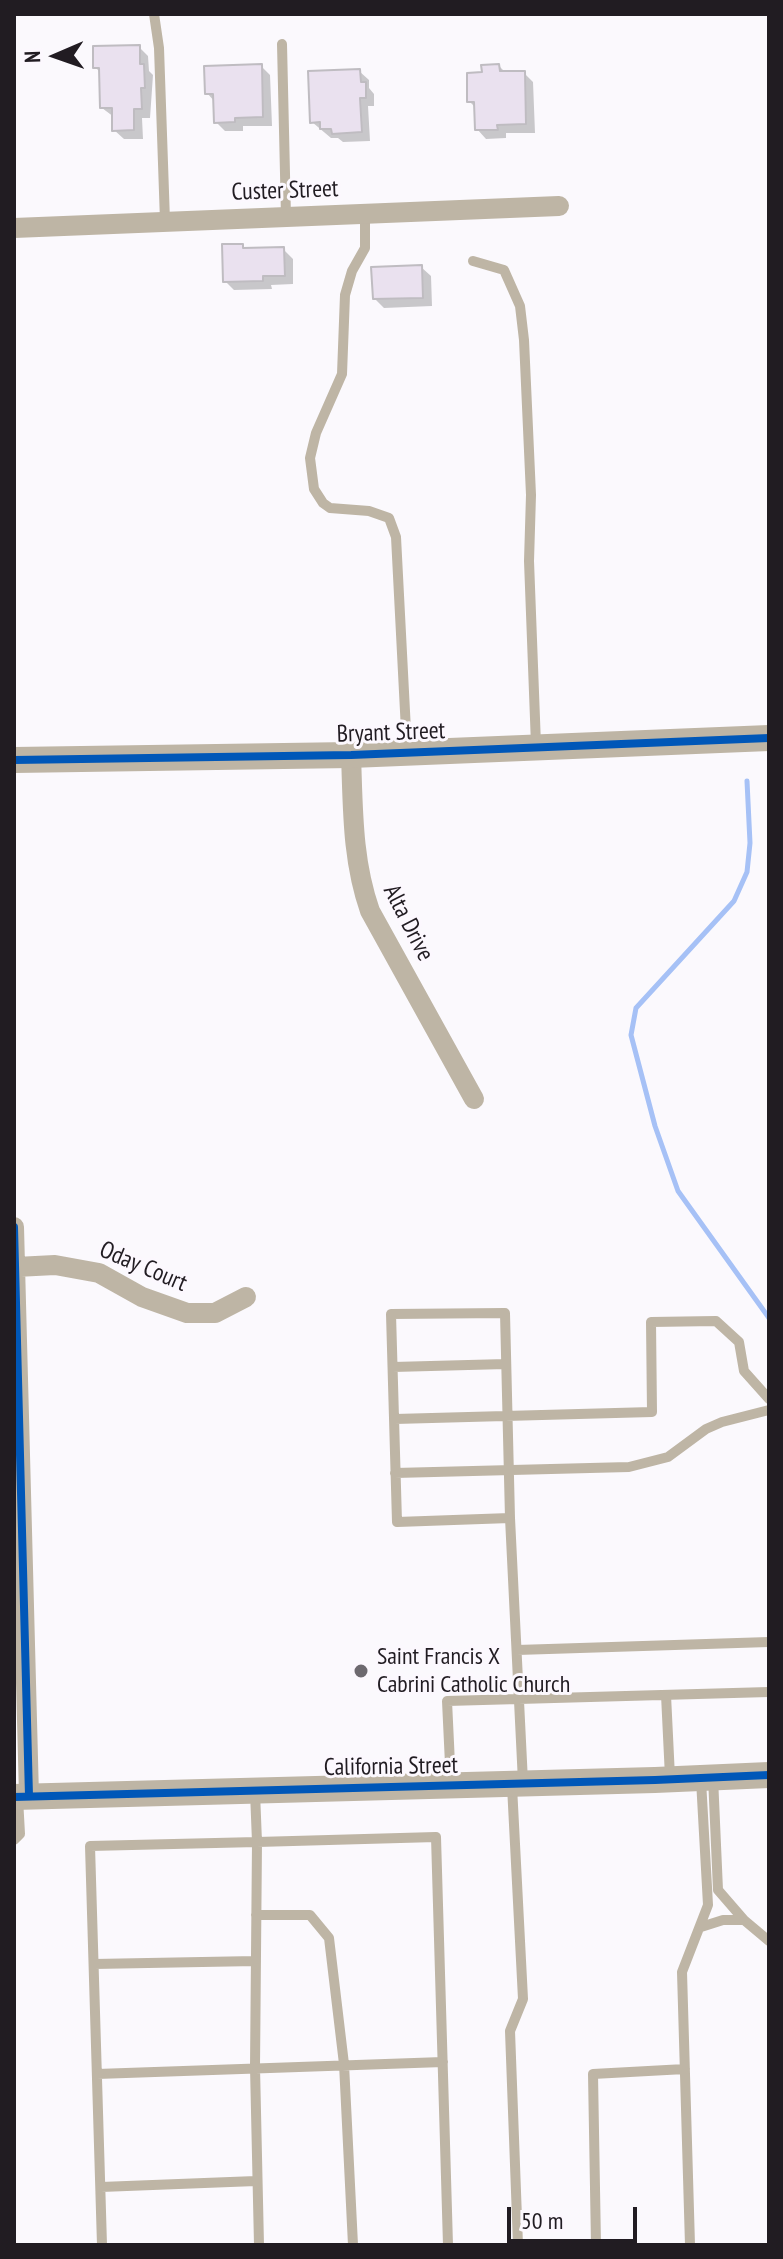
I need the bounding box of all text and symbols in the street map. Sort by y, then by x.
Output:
north arrow [16,16,96,96]
text: N [18,50,46,63]
street label: Custer Street [231,175,339,207]
street label: Bryant Street [336,717,446,749]
street label: Alta Drive [377,880,439,966]
street label: Oday Court [95,1236,191,1298]
place label: Saint Francis X Cabrini Catholic Church [377,1643,570,1699]
marker: Saint Francis X Cabrini Catholic Church [352,1662,370,1680]
street label: California Street [324,1751,458,1783]
scale bar [511,2191,641,2241]
text: 50 m [521,2205,563,2236]

